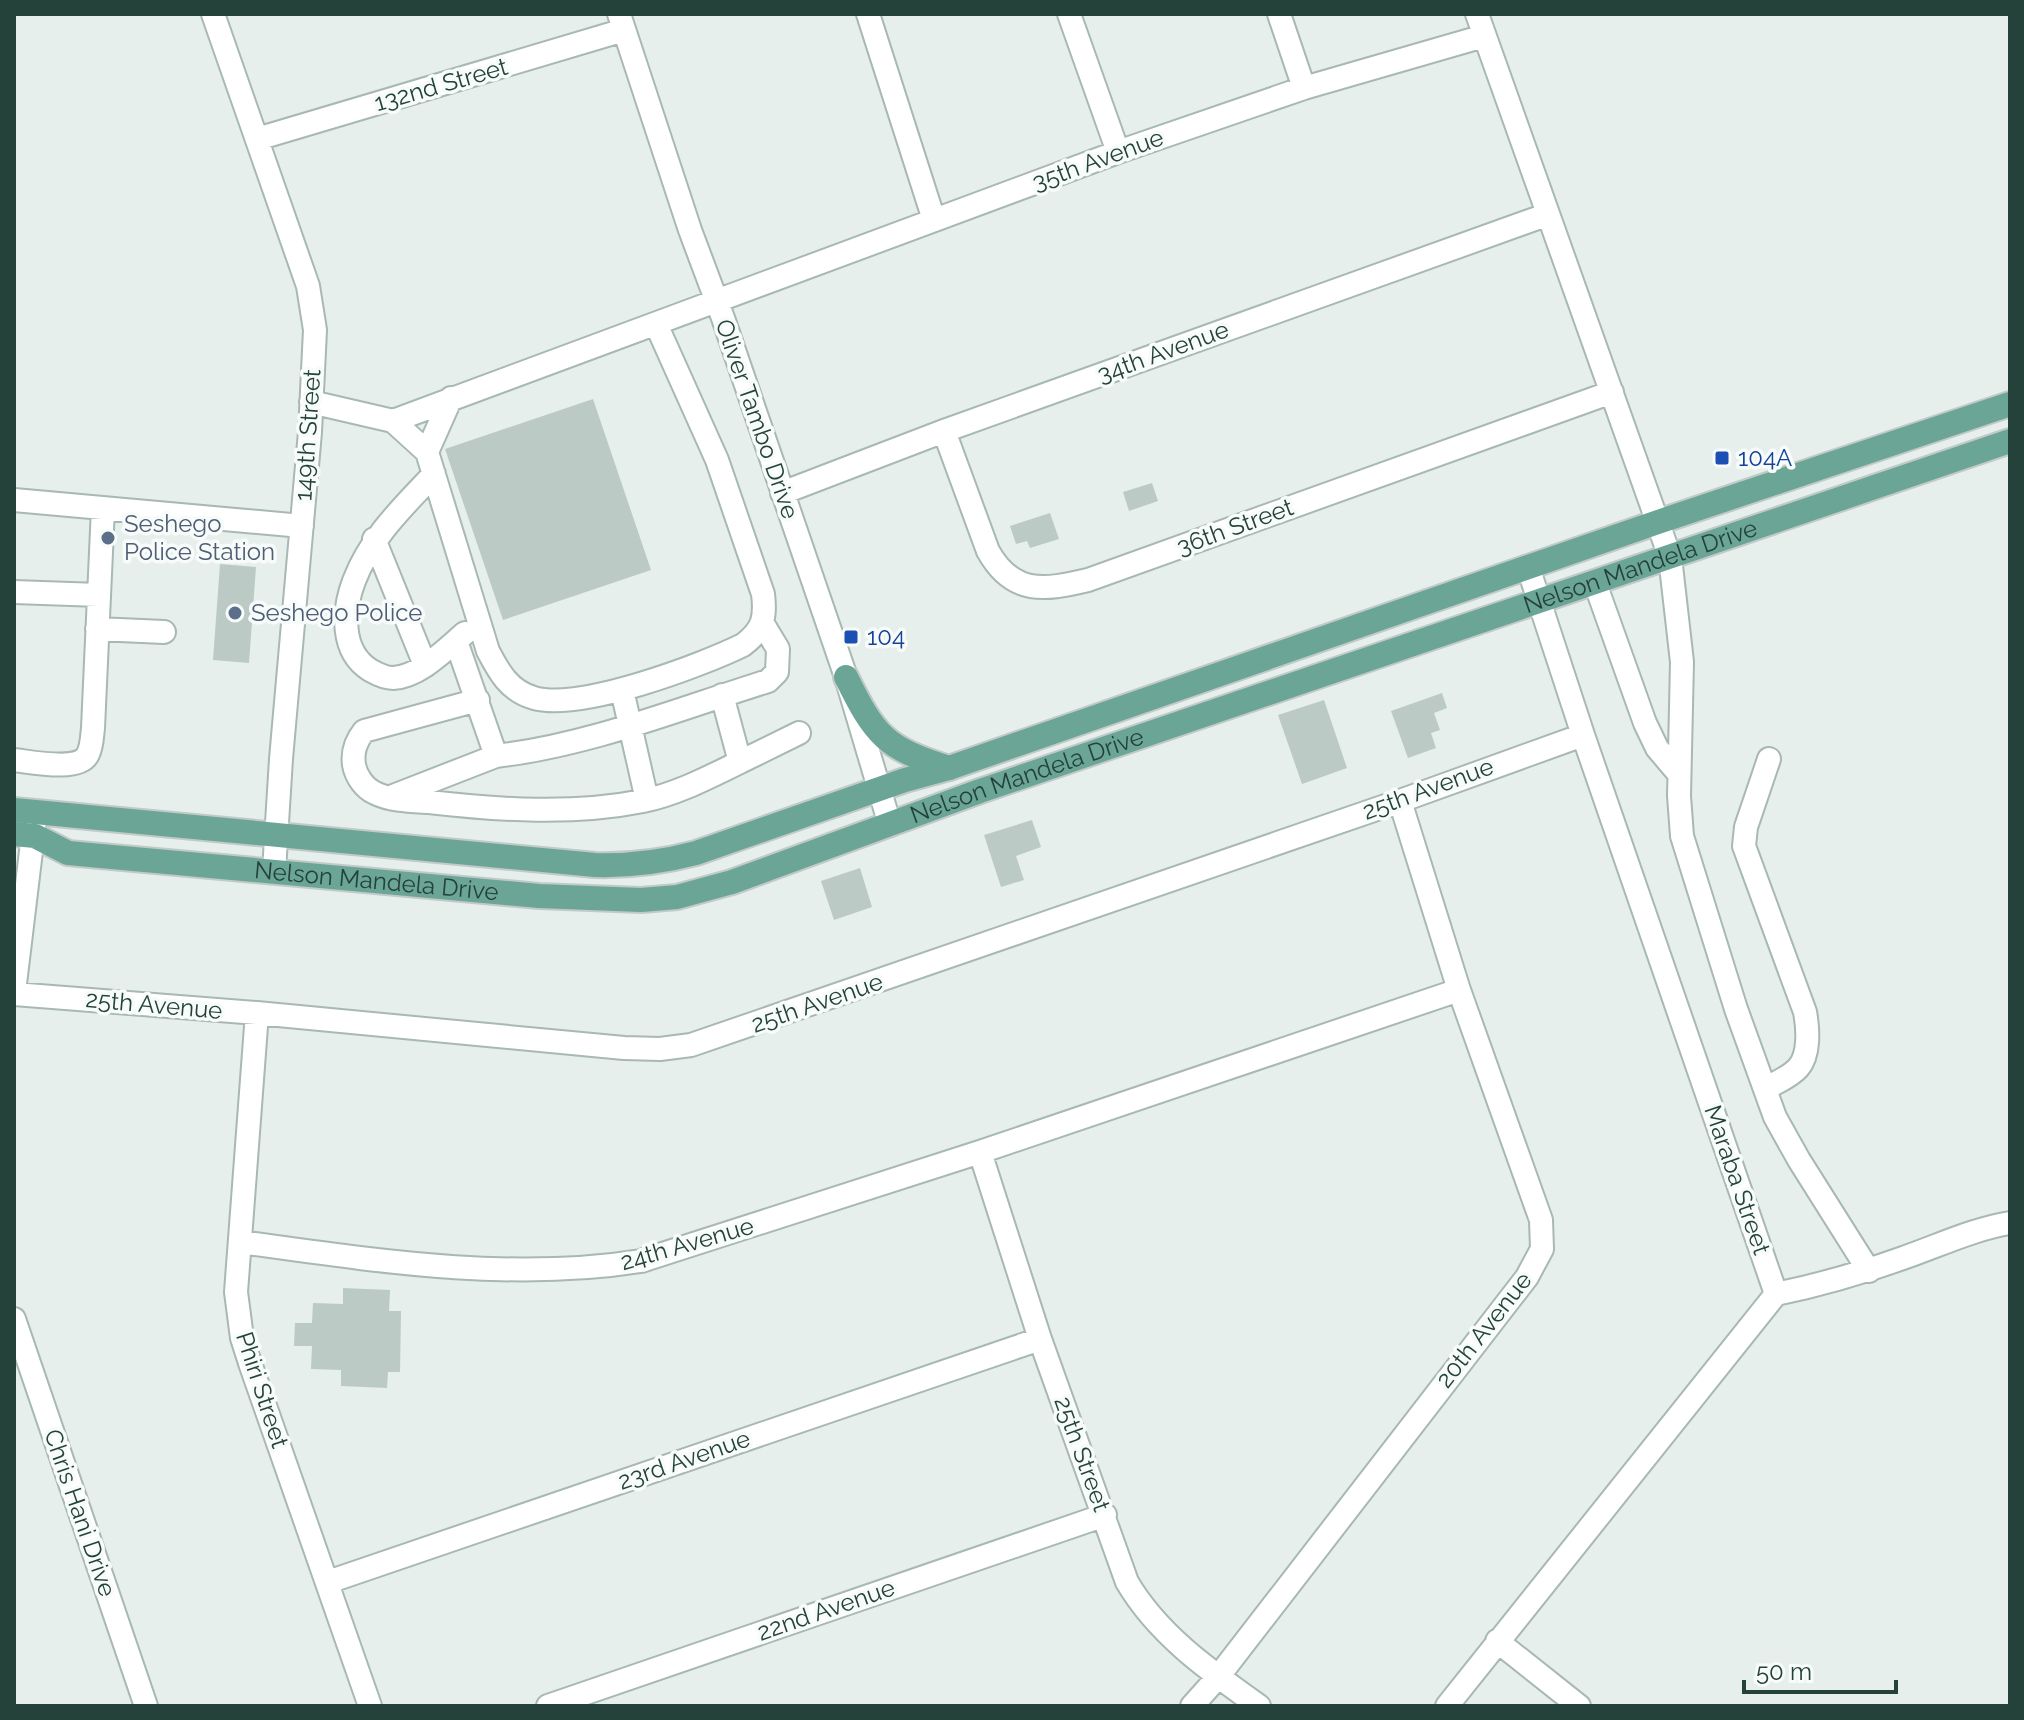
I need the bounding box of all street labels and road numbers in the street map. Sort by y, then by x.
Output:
street label: 132nd Street [371,52,511,117]
street label: 35th Avenue [1028,122,1167,197]
street label: 34th Avenue [1093,314,1232,389]
street label: Oliver Tambo Drive [710,315,805,522]
street label: 149th Street [288,368,327,502]
street label: 36th Street [1173,492,1297,561]
street label: Nelson Mandela Drive [1520,513,1761,619]
street label: Nelson Mandela Drive [906,721,1147,829]
street label: 25th Avenue [1358,751,1497,826]
street label: Nelson Mandela Drive [253,855,500,906]
street label: 25th Avenue [747,966,886,1039]
street label: 25th Avenue [84,984,224,1025]
street label: Maraba Street [1698,1101,1777,1258]
street label: 24th Avenue [617,1211,757,1276]
street label: 20th Avenue [1429,1266,1538,1393]
street label: Phiri Street [230,1328,295,1452]
street label: 25th Street [1048,1392,1117,1515]
street label: 23rd Avenue [614,1423,754,1496]
street label: Chris Hani Drive [38,1425,123,1600]
street label: 22nd Avenue [753,1572,898,1647]

